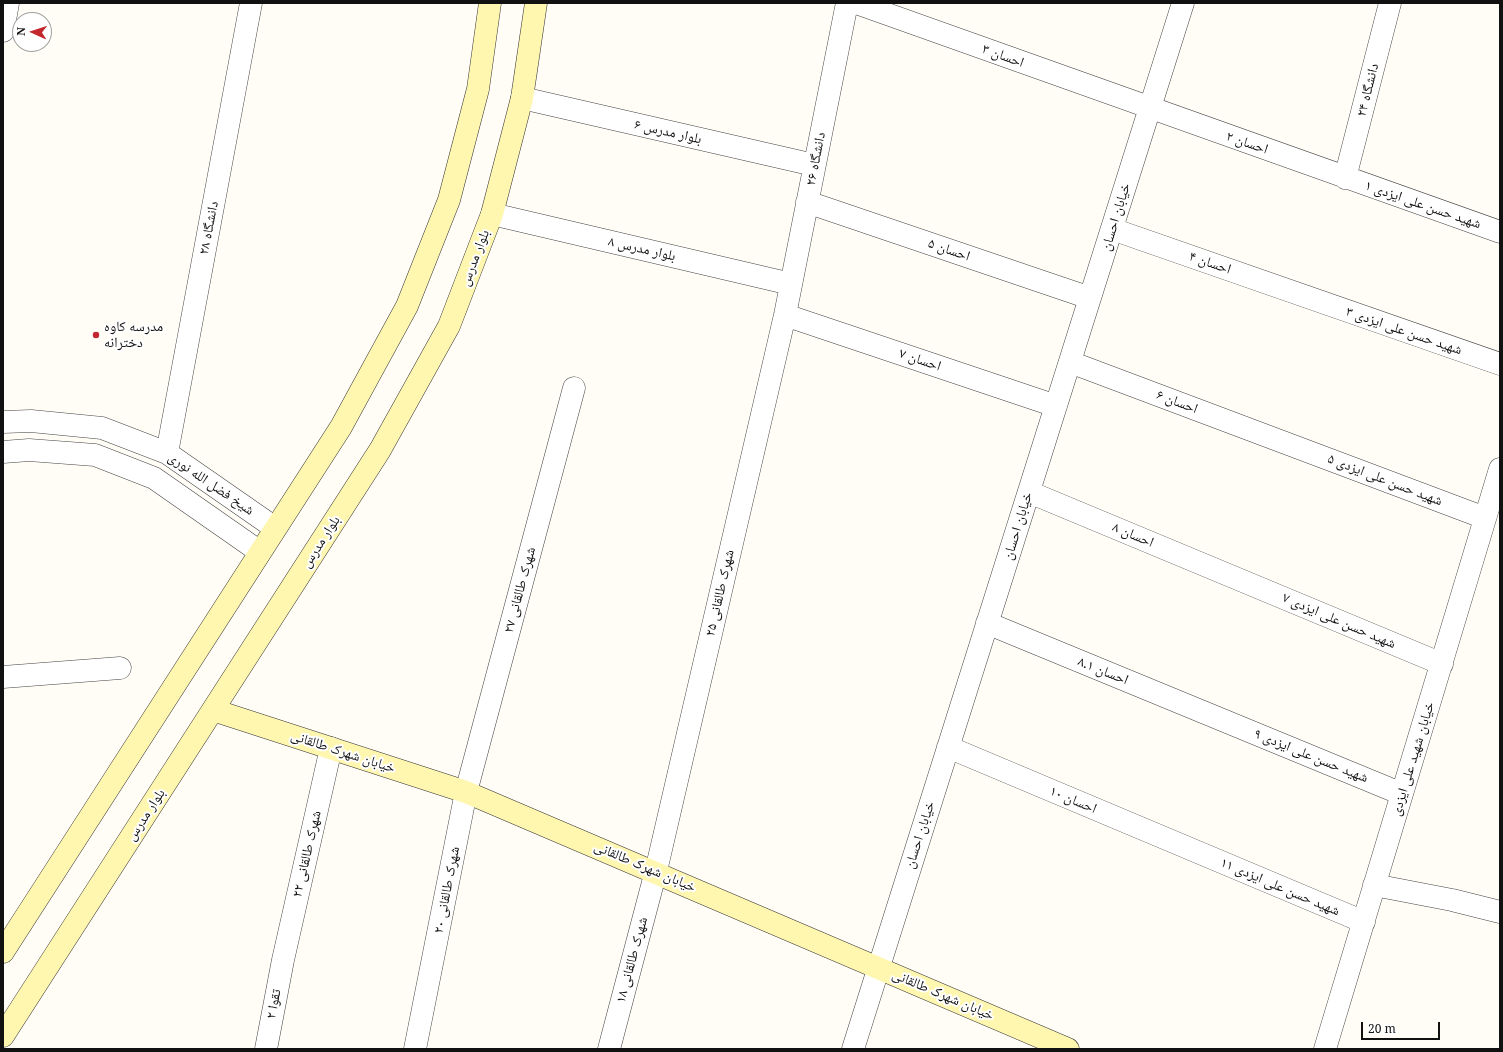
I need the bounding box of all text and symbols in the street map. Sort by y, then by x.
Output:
north arrow [12,12,52,52]
text: N [13,27,28,36]
street label: احسان ۳ [980,41,1026,71]
street label: دانشگاه ۲۴ [1353,62,1383,118]
street label: بلوار مدرس ۶ [633,116,703,148]
street label: احسان ۲ [1224,128,1270,158]
street label: دانشگاه ۲۶ [803,131,829,187]
street label: شهید حسن علی ایزدی ۱ [1363,177,1483,233]
street label: خیابان احسان [1098,181,1134,253]
street label: دانشگاه ۲۸ [196,200,222,256]
street label: بلوار مدرس [457,228,493,288]
street label: بلوار مدرس ۸ [607,233,677,265]
street label: احسان ۵ [926,235,972,265]
street label: احسان ۴ [1187,248,1233,278]
street label: شهید حسن علی ایزدی ۳ [1344,303,1464,359]
place label: مدرسه کاوه دخترانه [104,319,163,352]
marker: مدرسه کاوه دخترانه [91,330,101,340]
street label: احسان ۷ [897,345,943,375]
street label: احسان ۶ [1154,386,1200,418]
street label: شیخ فضل الله نوری [165,449,257,519]
street label: شهید حسن علی ایزدی ۵ [1325,450,1445,510]
street label: خیابان احسان [1000,490,1036,562]
street label: بلوار مدرس [298,513,344,571]
street label: احسان ۸ [1110,519,1156,551]
street label: شهرک طالقانی ۲۷ [500,545,540,635]
street label: شهرک طالقانی ۲۵ [702,548,738,638]
street label: شهید حسن علی ایزدی ۷ [1280,589,1398,653]
street label: احسان ۸.۱ [1075,653,1131,689]
street label: خیابان شهید علی ایزدی [1388,700,1438,818]
street label: شهید حسن علی ایزدی ۹ [1251,725,1371,787]
street label: خیابان شهرک طالقانی [289,727,397,777]
street label: احسان ۱۰ [1047,783,1099,817]
street label: بلوار مدرس [123,786,169,844]
street label: خیابان احسان [901,799,939,871]
street label: شهرک طالقانی ۲۲ [289,809,325,899]
street label: خیابان شهرک طالقانی [592,838,698,896]
street label: شهرک طالقانی ۲۰ [430,845,464,935]
street label: شهید حسن علی ایزدی ۱۱ [1218,854,1342,920]
street label: شهرک طالقانی ۱۸ [612,915,652,1005]
street label: خیابان شهرک طالقانی [890,966,996,1024]
street label: تقوا ۲ [263,988,285,1020]
scale bar [1363,1014,1442,1040]
text: 20 m [1368,1020,1396,1037]

